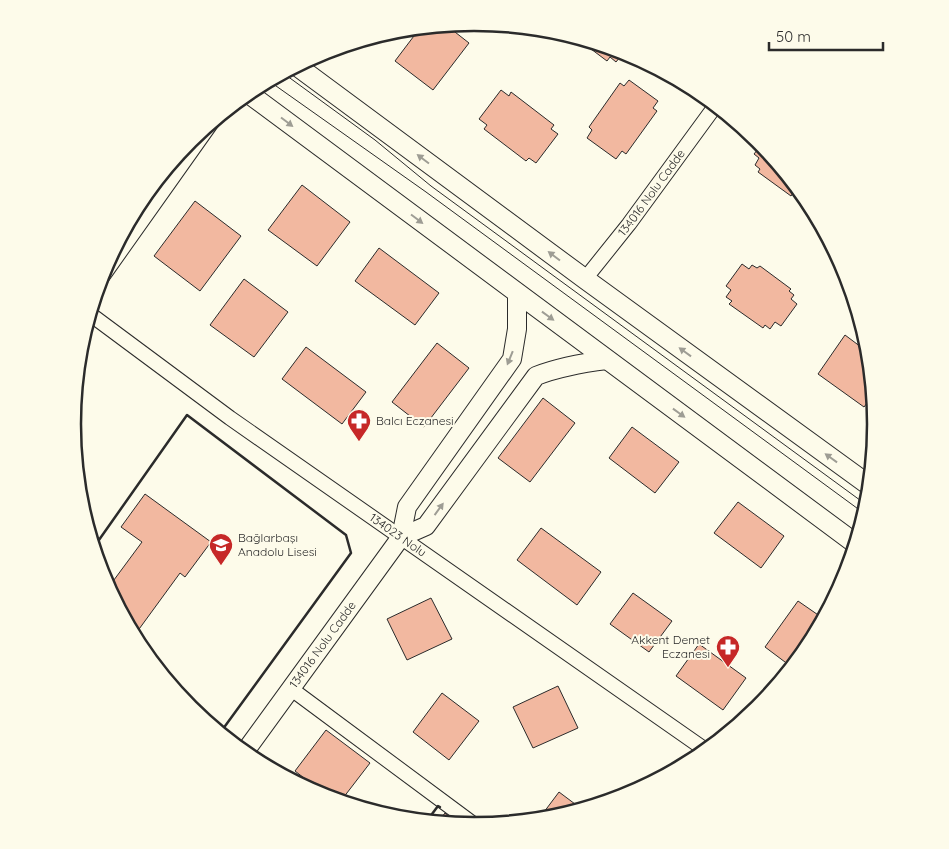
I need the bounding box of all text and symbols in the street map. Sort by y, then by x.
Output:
scale bar [769,20,883,52]
text: 50 m [776,27,811,46]
one-way arrow [280,117,294,127]
street label: 134016 Nolu Cadde [614,146,688,239]
one-way arrow [417,154,430,165]
one-way arrow [410,214,424,224]
one-way arrow [547,251,561,261]
one-way arrow [541,311,555,321]
one-way arrow [678,347,692,357]
one-way arrow [506,351,514,366]
one-way arrow [672,407,685,418]
pharmacy icon: Balcı Eczanesi [346,408,372,442]
place label: Balcı Eczanesi [376,413,454,428]
one-way arrow [825,452,838,463]
one-way arrow [434,502,444,516]
street label: 134023 Nolu [367,510,429,560]
place label: Bağlarbaşı Anadolu Lisesi [238,530,317,559]
school or university icon: Bağlarbaşı Anadolu Lisesi [208,532,234,566]
street label: 134016 Nolu Cadde [286,598,359,691]
place label: Akkent Demet Eczanesi [631,632,710,661]
pharmacy icon: Akkent Demet Eczanesi [715,634,741,668]

